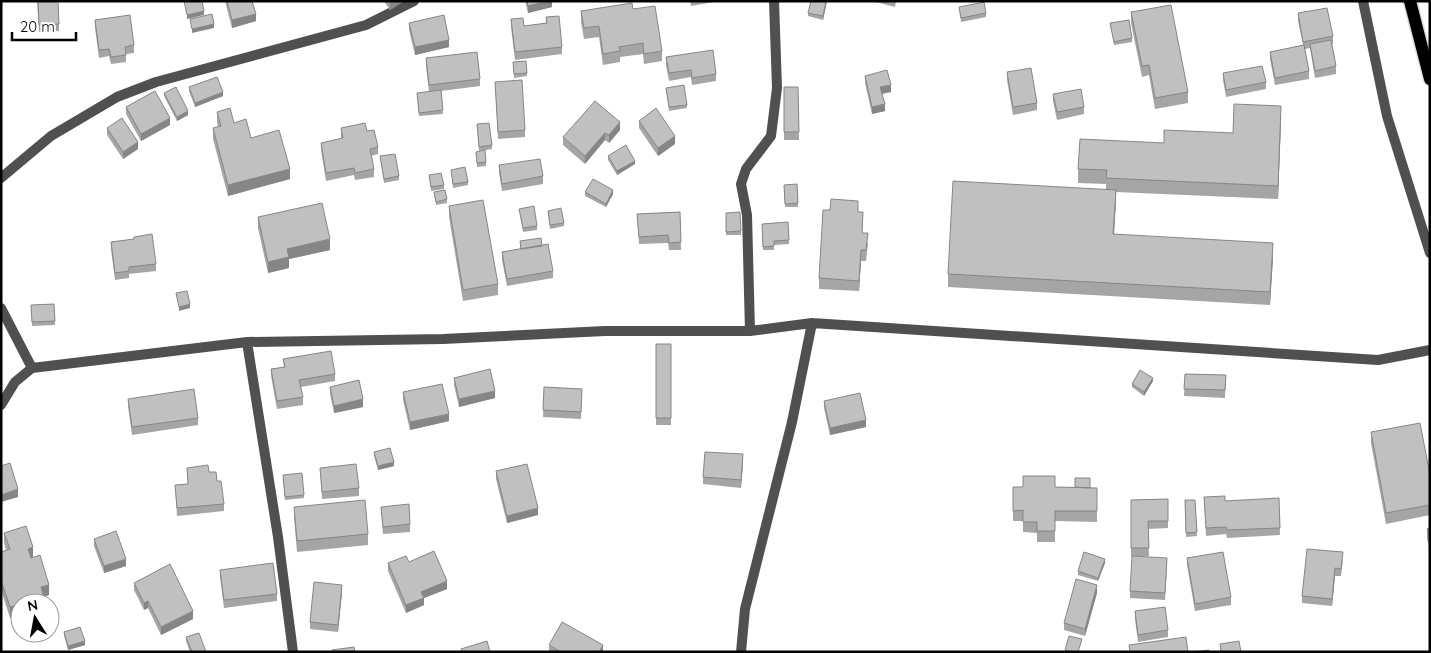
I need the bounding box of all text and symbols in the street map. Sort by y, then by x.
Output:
scale bar [12,10,76,42]
text: 20 m [20,17,55,36]
north arrow [10,593,60,643]
text: N [26,595,39,615]

